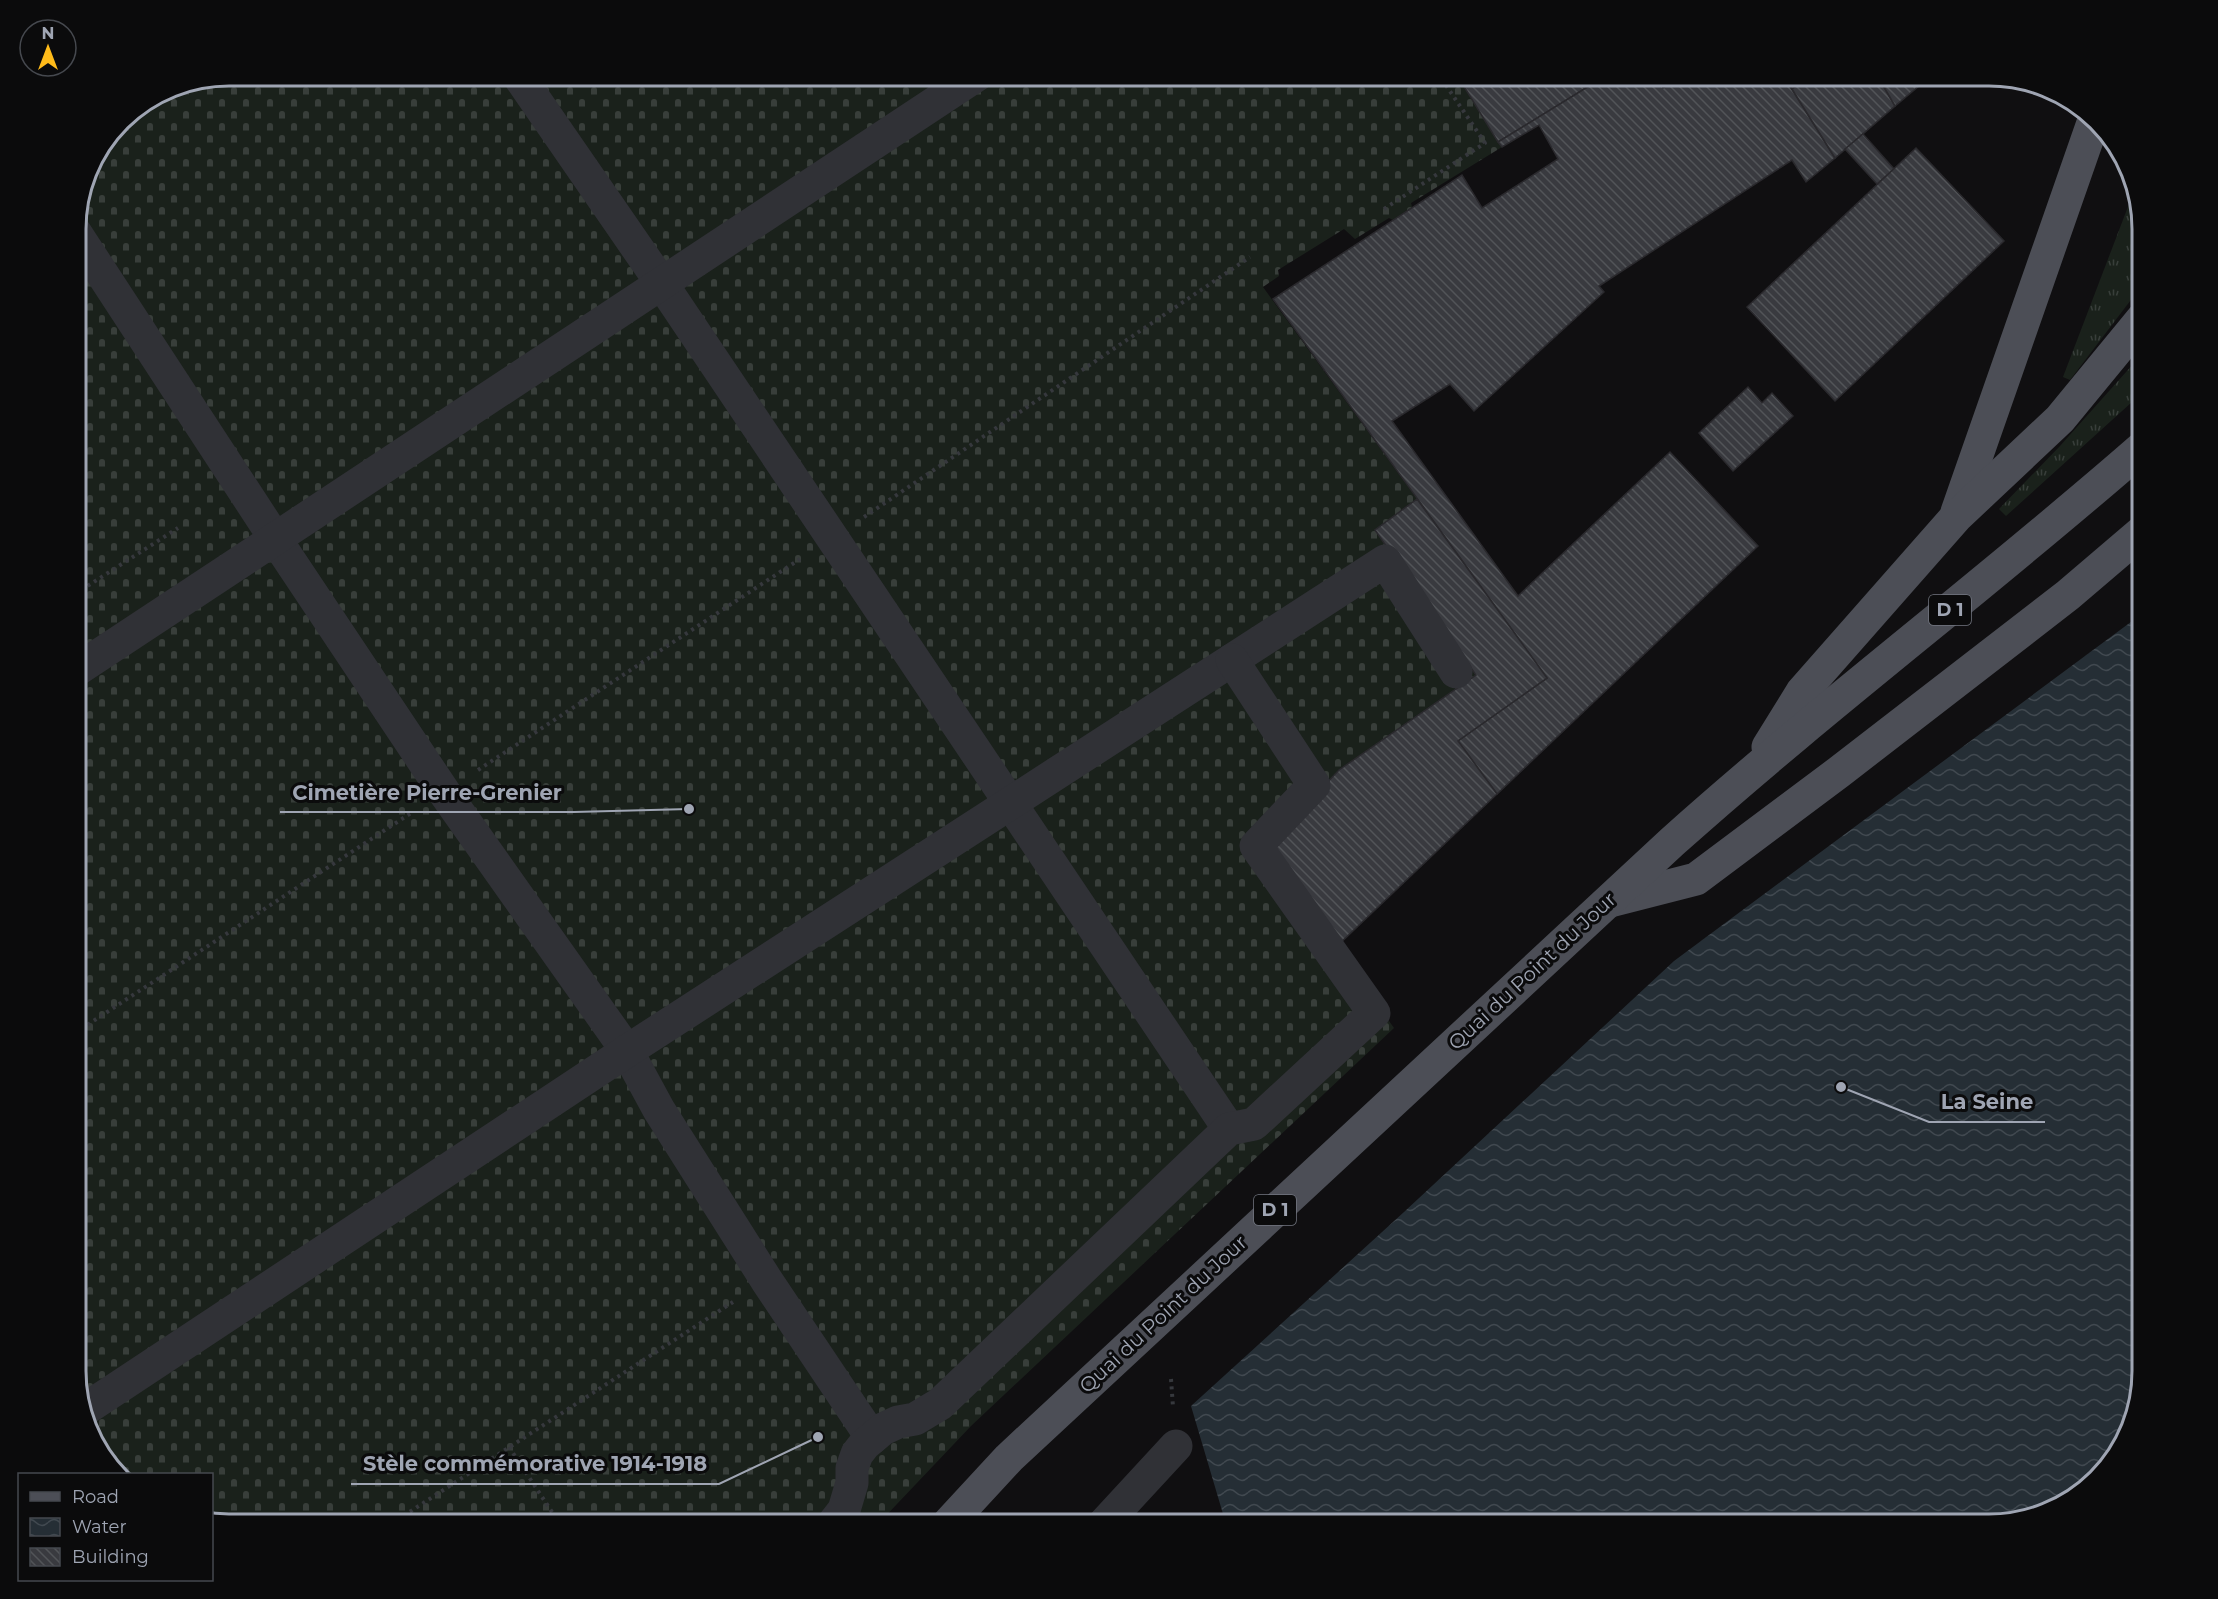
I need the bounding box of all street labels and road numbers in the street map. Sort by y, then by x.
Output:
road number: D 1 [1929,595,1971,625]
street label: Quai du Point du Jour [1443,887,1621,1055]
road number: D 1 [1254,1195,1296,1225]
street label: Quai du Point du Jour [1074,1230,1252,1398]

